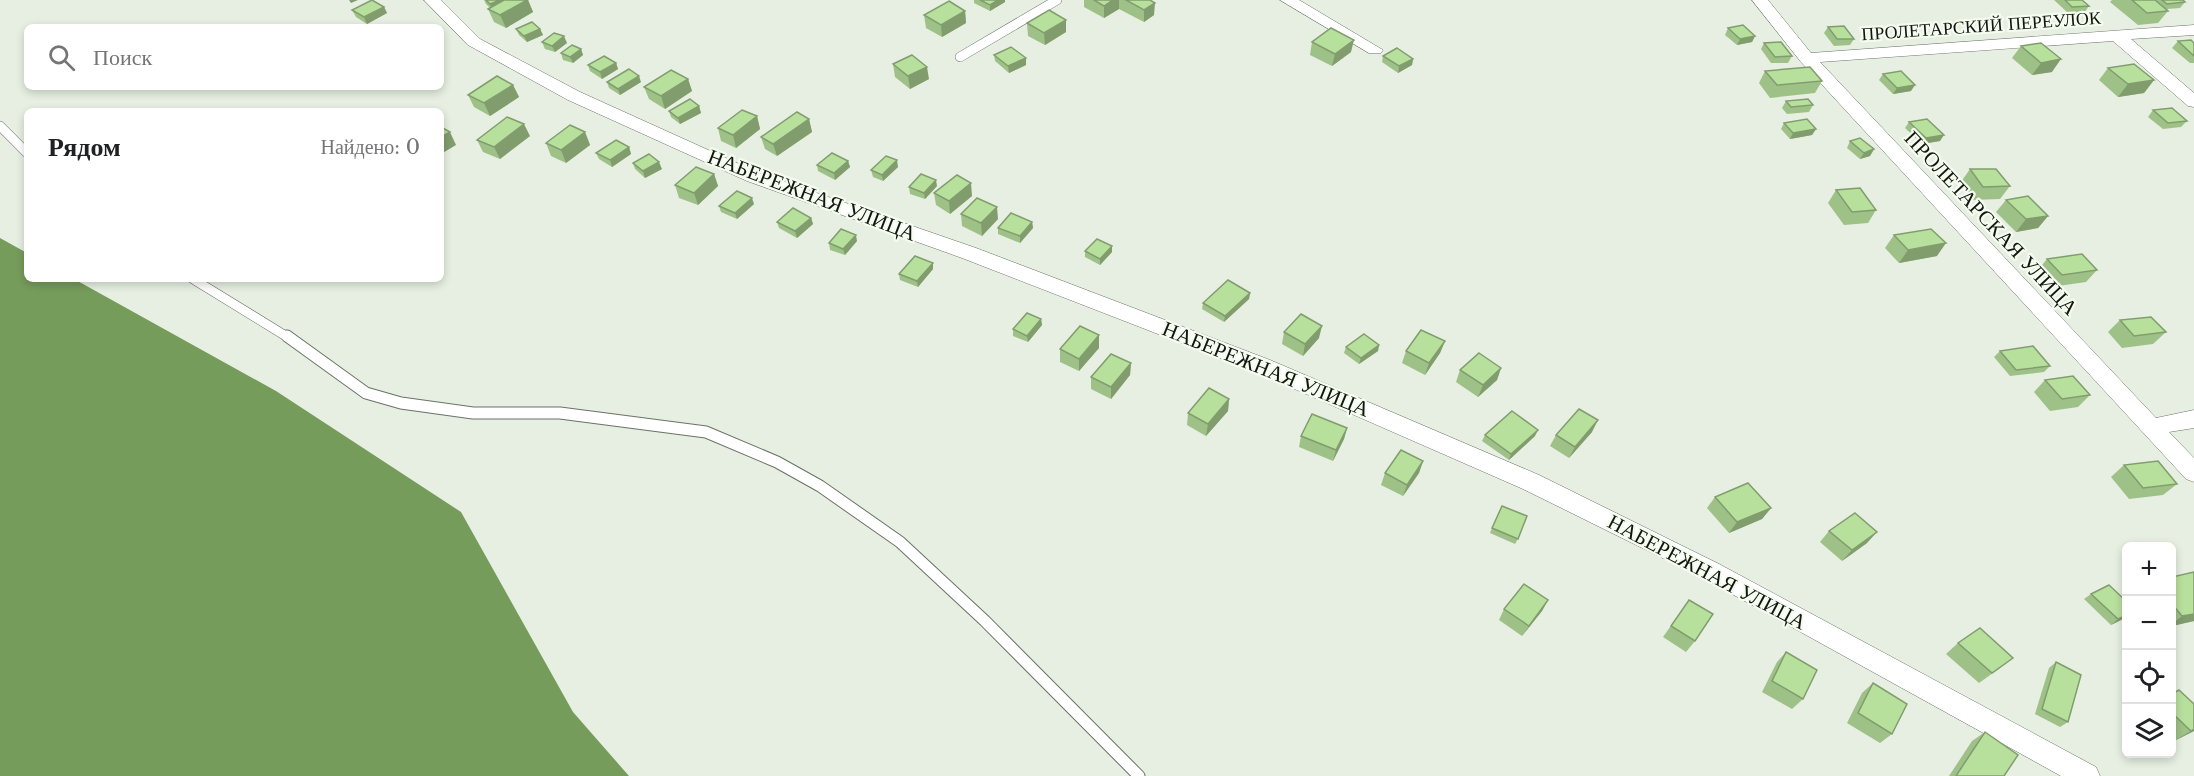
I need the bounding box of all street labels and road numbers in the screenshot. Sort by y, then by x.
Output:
street label: ПРОЛЕТАРСКИЙ ПЕРЕУЛОК [1861,7,2102,45]
street label: ПРОЛЕТАРСКАЯ УЛИЦА [1899,125,2084,321]
street label: НАБЕРЕЖНАЯ УЛИЦА [704,143,921,247]
street label: НАБЕРЕЖНАЯ УЛИЦА [1159,316,1374,423]
street label: НАБЕРЕЖНАЯ УЛИЦА [1603,509,1811,636]

